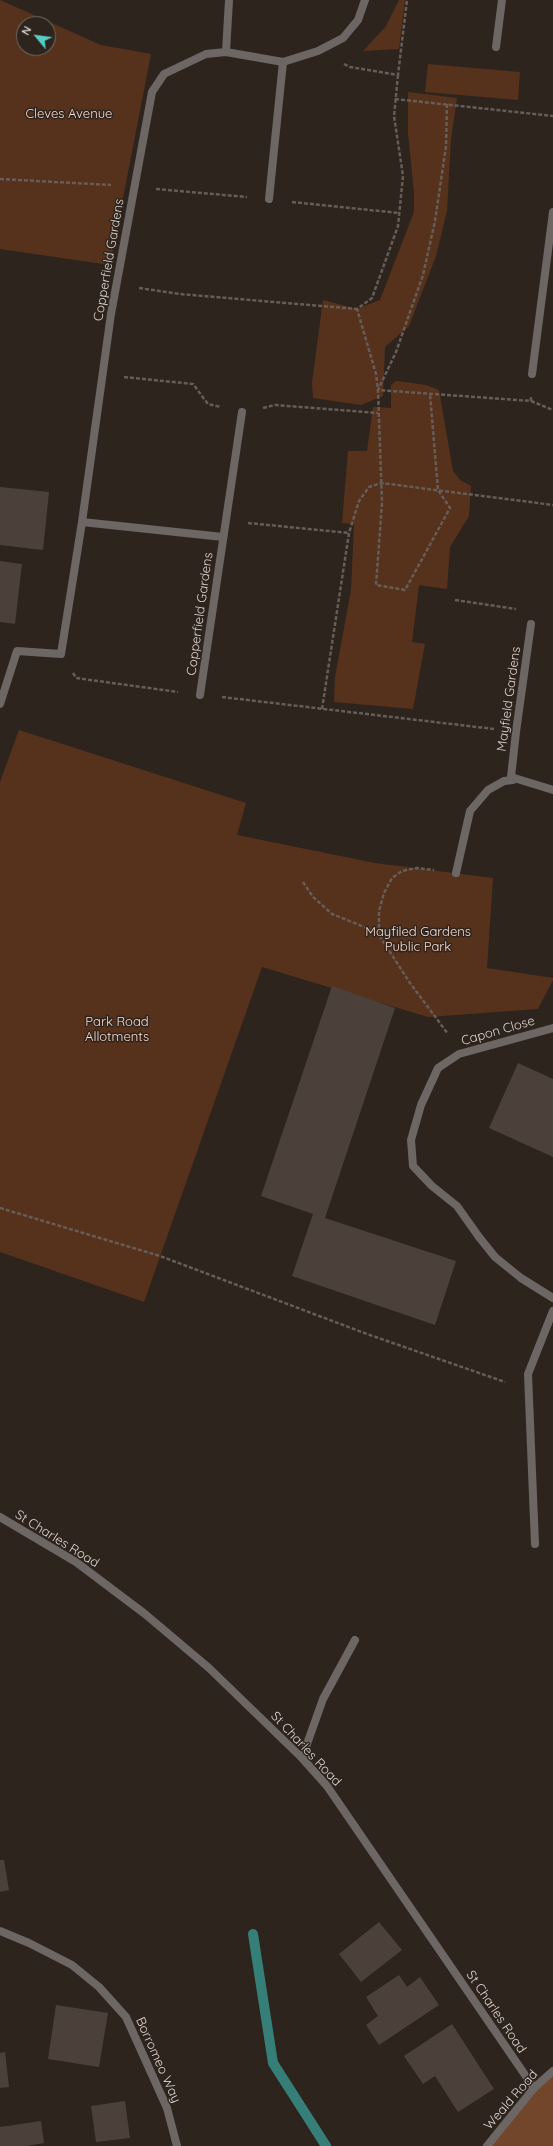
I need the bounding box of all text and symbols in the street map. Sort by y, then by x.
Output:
north arrow [16,16,56,56]
text: N [18,24,34,38]
park label: Cleves Avenue [26,106,112,122]
street label: Copperfield Gardens [91,198,127,322]
street label: Copperfield Gardens [184,551,216,677]
street label: Mayfield Gardens [494,646,524,752]
park label: Mayfiled Gardens Public Park [365,924,471,955]
street label: Capon Close [459,1013,537,1049]
park label: Park Road Allotments [85,1014,149,1045]
street label: St Charles Road [12,1507,102,1571]
street label: St Charles Road [268,1709,344,1789]
street label: St Charles Road [463,1968,529,2056]
street label: Borromeo Way [132,2015,184,2105]
street label: Weald Road [481,2067,541,2133]

